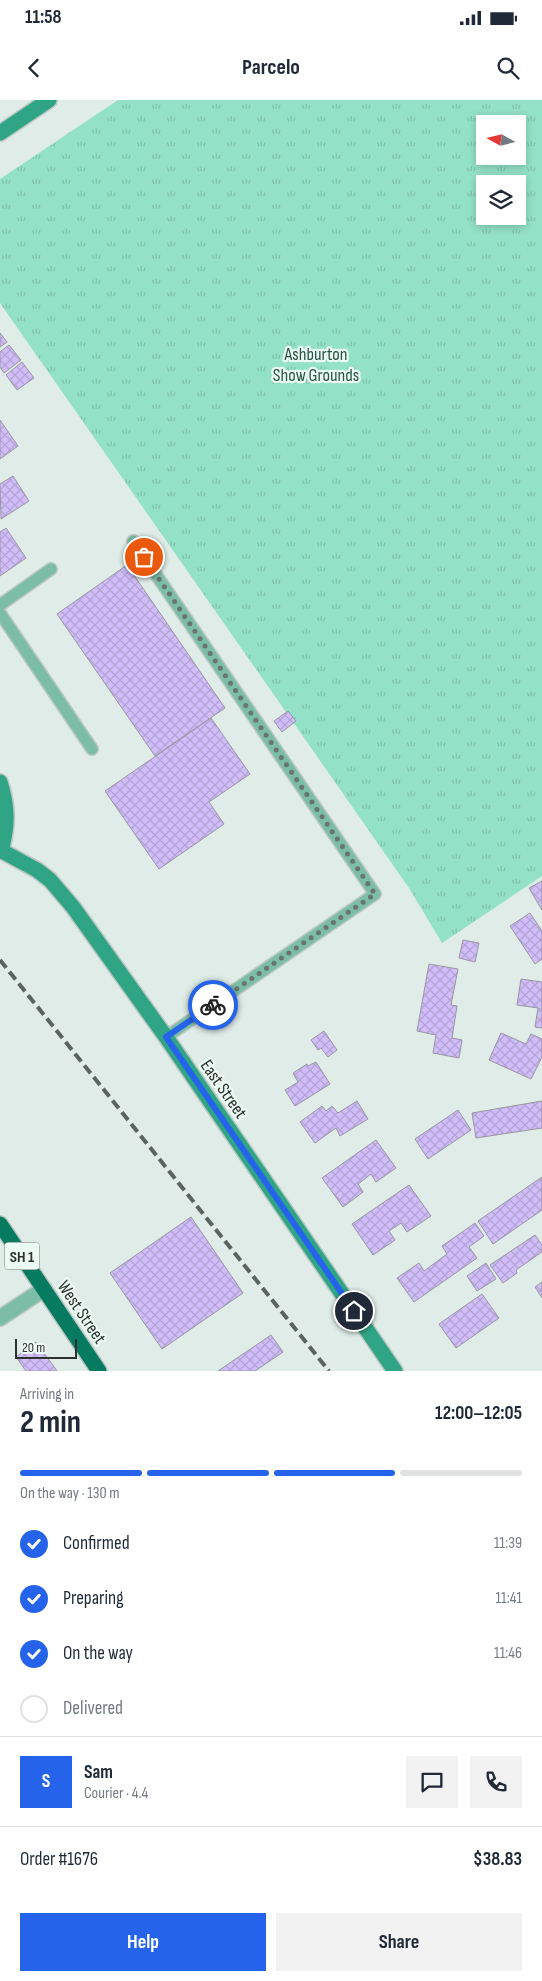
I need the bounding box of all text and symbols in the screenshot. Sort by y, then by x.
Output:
text: 11:58 [25,6,61,29]
icon: back [20,54,48,82]
text: Parcelo [242,54,300,81]
icon: search [494,54,522,82]
north arrow [476,115,526,165]
map controls [476,115,526,225]
button: layers [476,175,526,225]
park label: Ashburton Show Grounds [273,344,359,386]
pin [123,536,165,578]
icon: bag [130,543,158,571]
courier [188,980,238,1030]
icon: bike [199,991,227,1019]
street label: East Street [196,1056,252,1123]
road number: SH 1 [5,1242,40,1270]
street label: West Street [53,1277,111,1348]
pin [333,1290,375,1332]
icon: home [340,1297,368,1325]
scale bar [15,1336,78,1359]
text: 20 m [22,1339,45,1356]
text: Arriving in [20,1385,74,1404]
text: 12:00–12:05 [435,1402,522,1425]
text: 2 min [20,1403,81,1442]
text: On the way · 130 m [20,1484,119,1503]
icon: check [20,1530,48,1558]
text: Confirmed [63,1532,130,1555]
text: 11:39 [494,1534,522,1553]
icon: check [20,1585,48,1613]
text: Preparing [63,1587,124,1610]
text: 11:41 [495,1589,522,1608]
icon: check [20,1640,48,1668]
text: On the way [63,1642,133,1665]
text: 11:46 [494,1644,522,1663]
text: Delivered [63,1697,123,1720]
button: chat [406,1756,458,1808]
button: phone [470,1756,522,1808]
text: Sam [84,1761,113,1784]
text: S [42,1770,50,1793]
text: Courier · 4.4 [84,1784,148,1803]
text: Order #1676 [20,1848,98,1871]
text: $38.83 [473,1848,522,1871]
button: Help [20,1913,266,1971]
button: Share [276,1913,522,1971]

